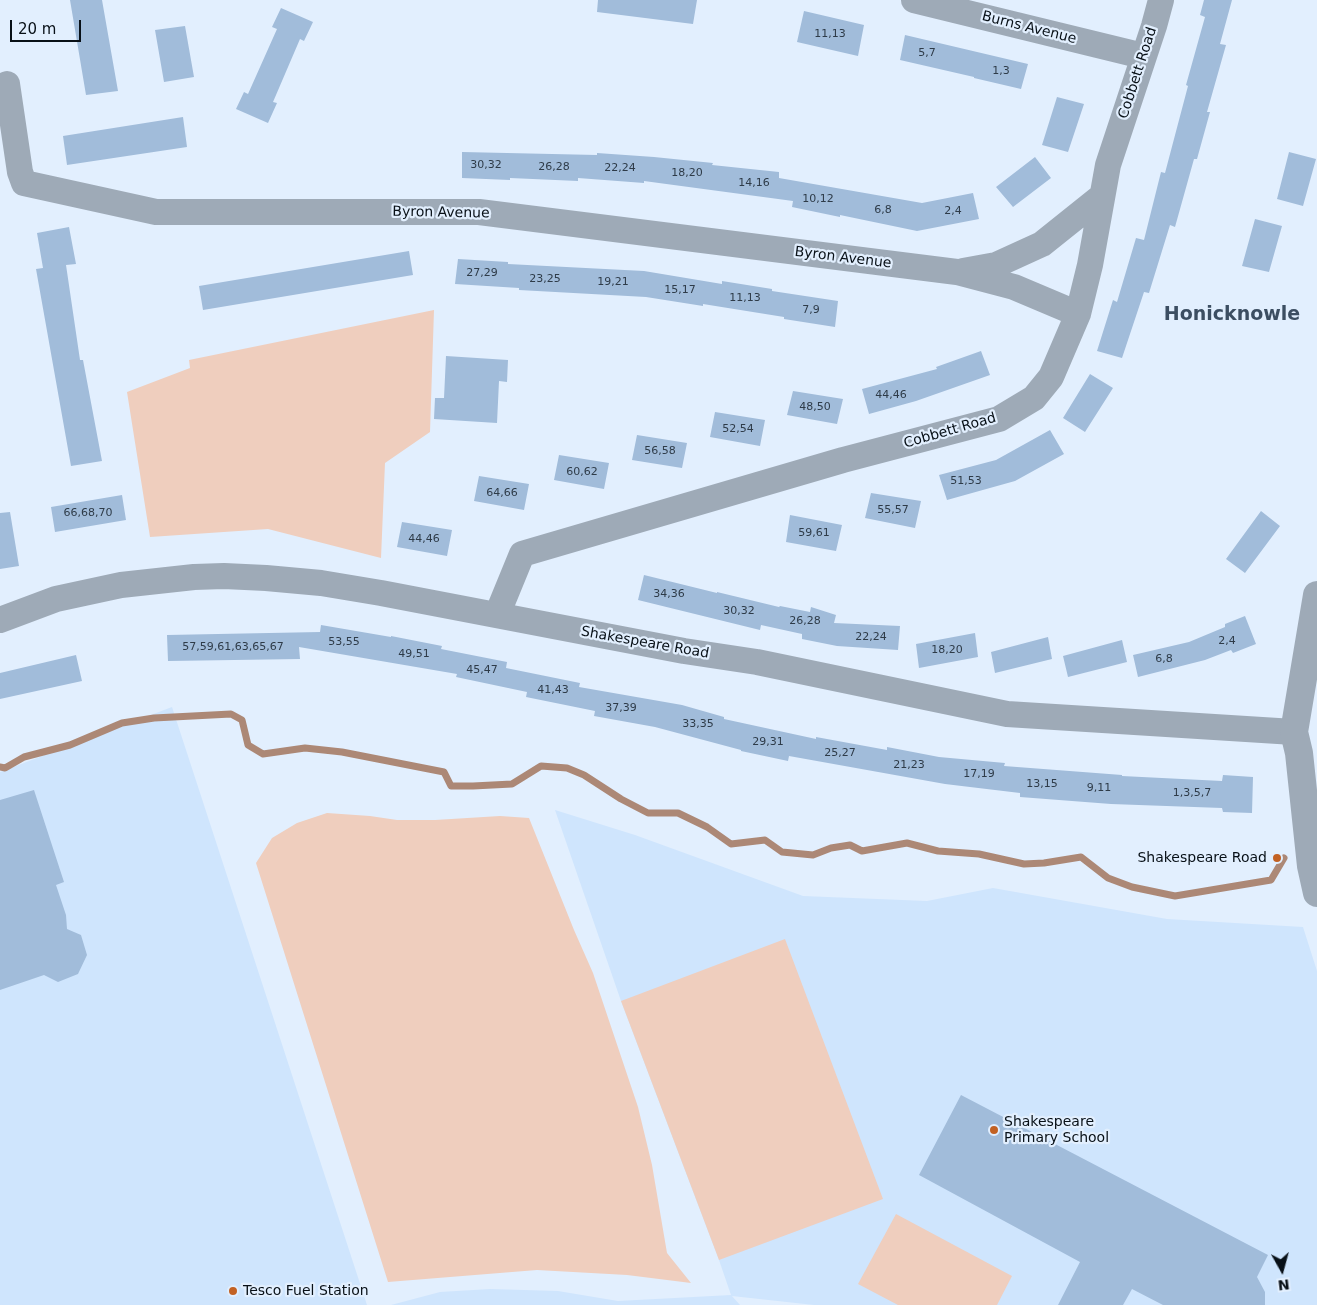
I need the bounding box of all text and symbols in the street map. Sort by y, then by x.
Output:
street label: Burns Avenue [980,8,1078,48]
scale bar [12,10,84,42]
text: 20 m [18,20,56,38]
street label: Cobbett Road [1115,25,1161,121]
house number: 11,13 [814,27,846,41]
house number: 5,7 [918,46,936,60]
house number: 1,3 [992,64,1010,78]
house number: 30,32 [470,158,502,172]
house number: 26,28 [538,160,570,174]
house number: 22,24 [604,161,636,175]
house number: 18,20 [671,166,703,180]
house number: 14,16 [738,176,770,190]
house number: 10,12 [802,192,834,206]
house number: 6,8 [874,203,892,217]
street label: Byron Avenue [392,204,490,222]
house number: 2,4 [944,204,962,218]
street label: Byron Avenue [794,244,892,272]
house number: 27,29 [466,266,498,280]
house number: 23,25 [529,272,561,286]
house number: 19,21 [597,275,629,289]
house number: 15,17 [664,283,696,297]
house number: 11,13 [729,291,761,305]
house number: 7,9 [802,303,820,317]
district label: Honicknowle [1164,304,1300,326]
house number: 44,46 [875,388,907,402]
house number: 48,50 [799,400,831,414]
street label: Cobbett Road [902,410,998,452]
house number: 52,54 [722,422,754,436]
house number: 56,58 [644,444,676,458]
house number: 60,62 [566,465,598,479]
house number: 51,53 [950,474,982,488]
house number: 64,66 [486,486,518,500]
house number: 55,57 [877,503,909,517]
house number: 66,68,70 [64,506,112,520]
house number: 59,61 [798,526,830,540]
house number: 44,46 [408,532,440,546]
house number: 34,36 [653,587,685,601]
house number: 30,32 [723,604,755,618]
house number: 26,28 [789,614,821,628]
street label: Shakespeare Road [580,623,710,663]
house number: 22,24 [855,630,887,644]
house number: 2,4 [1218,634,1236,648]
house number: 53,55 [328,635,360,649]
house number: 57,59,61,63,65,67 [182,640,284,654]
house number: 18,20 [931,643,963,657]
house number: 49,51 [398,647,430,661]
house number: 6,8 [1155,652,1173,666]
house number: 45,47 [466,663,498,677]
house number: 41,43 [537,683,569,697]
house number: 37,39 [605,701,637,715]
house number: 33,35 [682,717,714,731]
house number: 29,31 [752,735,784,749]
house number: 25,27 [824,746,856,760]
house number: 21,23 [893,758,925,772]
house number: 17,19 [963,767,995,781]
house number: 13,15 [1026,777,1058,791]
house number: 9,11 [1087,781,1111,795]
house number: 1,3,5,7 [1173,786,1211,800]
place label: Shakespeare Road [1137,850,1267,866]
marker: Shakespeare Road [1271,852,1283,864]
place label: Shakespeare Primary School [1004,1114,1109,1146]
marker: Shakespeare Primary School [988,1124,1000,1136]
north arrow [1257,1245,1307,1295]
text: N [1277,1276,1291,1294]
place label: Tesco Fuel Station [243,1283,369,1299]
marker: Tesco Fuel Station [227,1285,239,1297]

